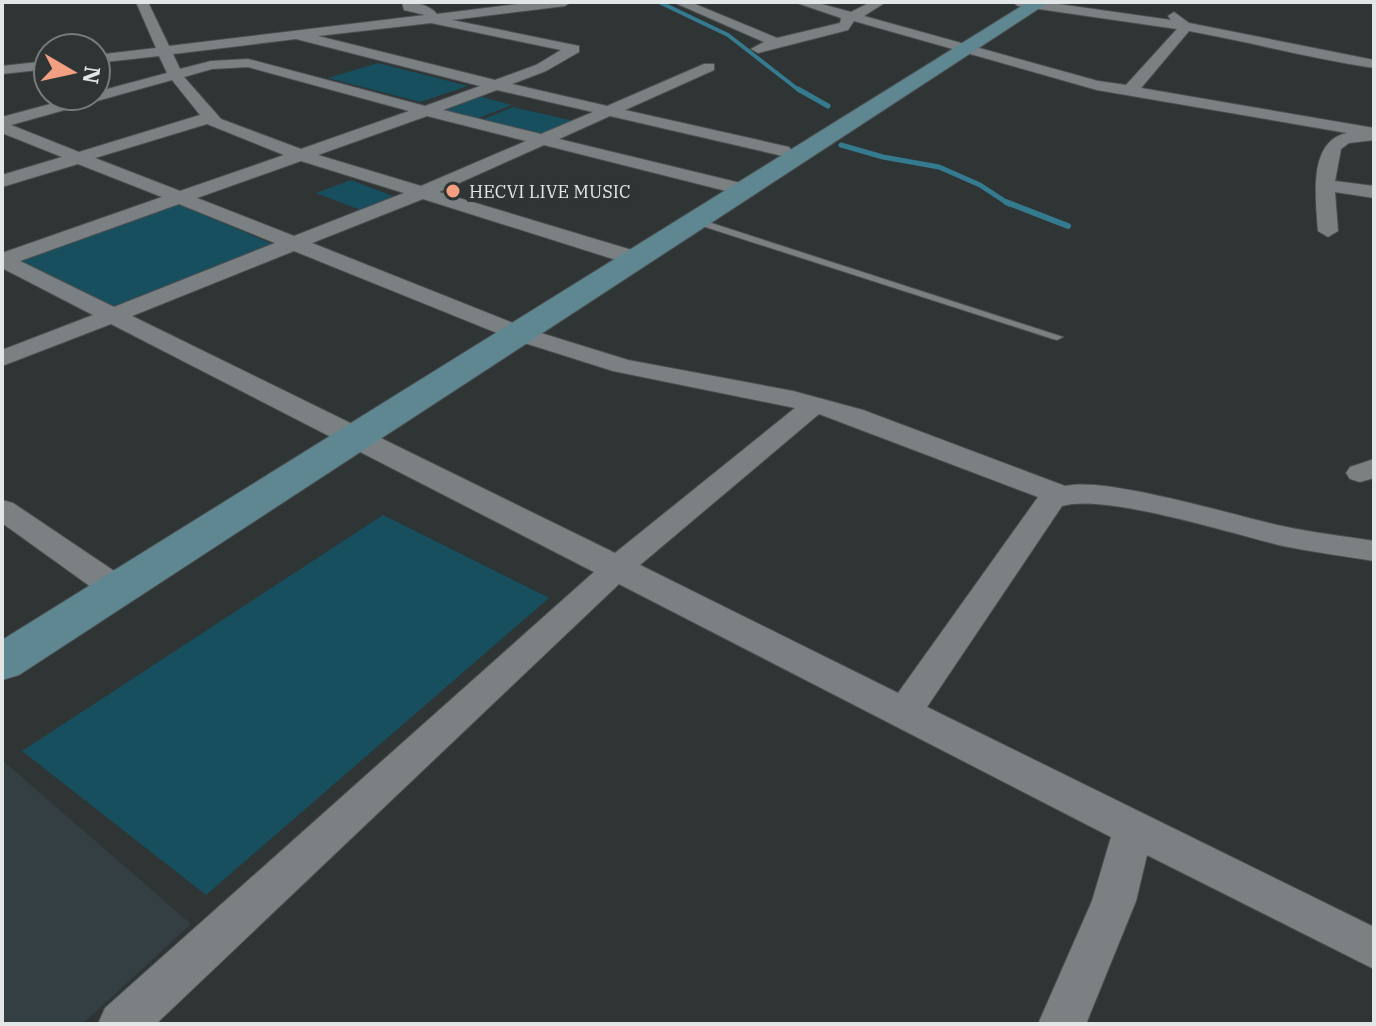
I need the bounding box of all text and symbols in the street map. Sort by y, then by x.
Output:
north arrow [32,32,112,112]
text: N [77,64,108,86]
place label: HECVI LIVE MUSIC [469,180,631,203]
marker: HECVI LIVE MUSIC [444,182,462,200]

